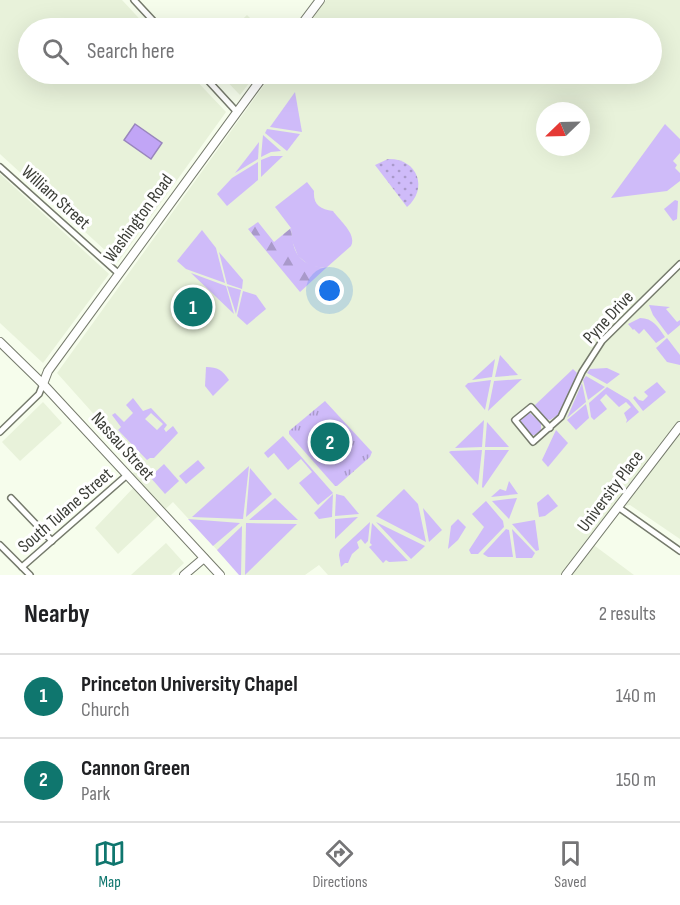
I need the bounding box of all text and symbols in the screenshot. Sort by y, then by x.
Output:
search box [18,18,662,84]
icon: search [39,35,72,68]
text: Search here [87,38,174,65]
north arrow [536,102,590,156]
street label: William Street [17,161,95,234]
street label: Washington Road [99,170,177,266]
your location [315,276,344,305]
pin: 1 [174,284,212,330]
street label: Pyne Drive [579,287,638,348]
street label: Nassau Street [87,408,159,485]
pin: 2 [310,420,350,464]
street label: University Place [573,447,648,536]
street label: South Tulane Street [14,463,117,557]
text: Nearby [24,599,90,630]
text: 2 results [599,602,656,626]
text: Princeton University Chapel [81,671,298,698]
text: 1 [40,684,47,708]
text: 140 m [616,684,656,708]
text: Church [81,698,130,722]
text: Cannon Green [81,755,190,782]
text: 2 [39,768,48,792]
text: 150 m [616,768,656,792]
text: Park [81,782,110,806]
tab: Map [93,837,126,892]
tab: Directions [312,837,368,892]
tab: Saved [554,837,587,892]

